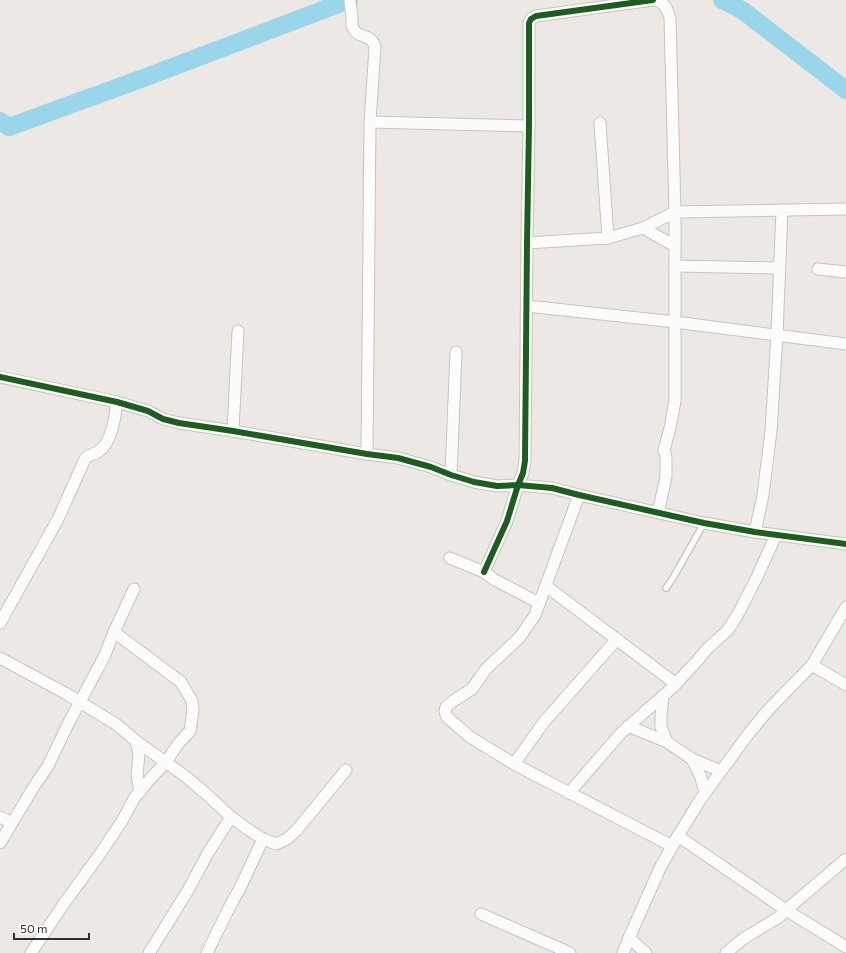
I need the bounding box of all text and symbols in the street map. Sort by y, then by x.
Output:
scale bar [14,915,89,941]
text: 50 m [20,921,48,935]

